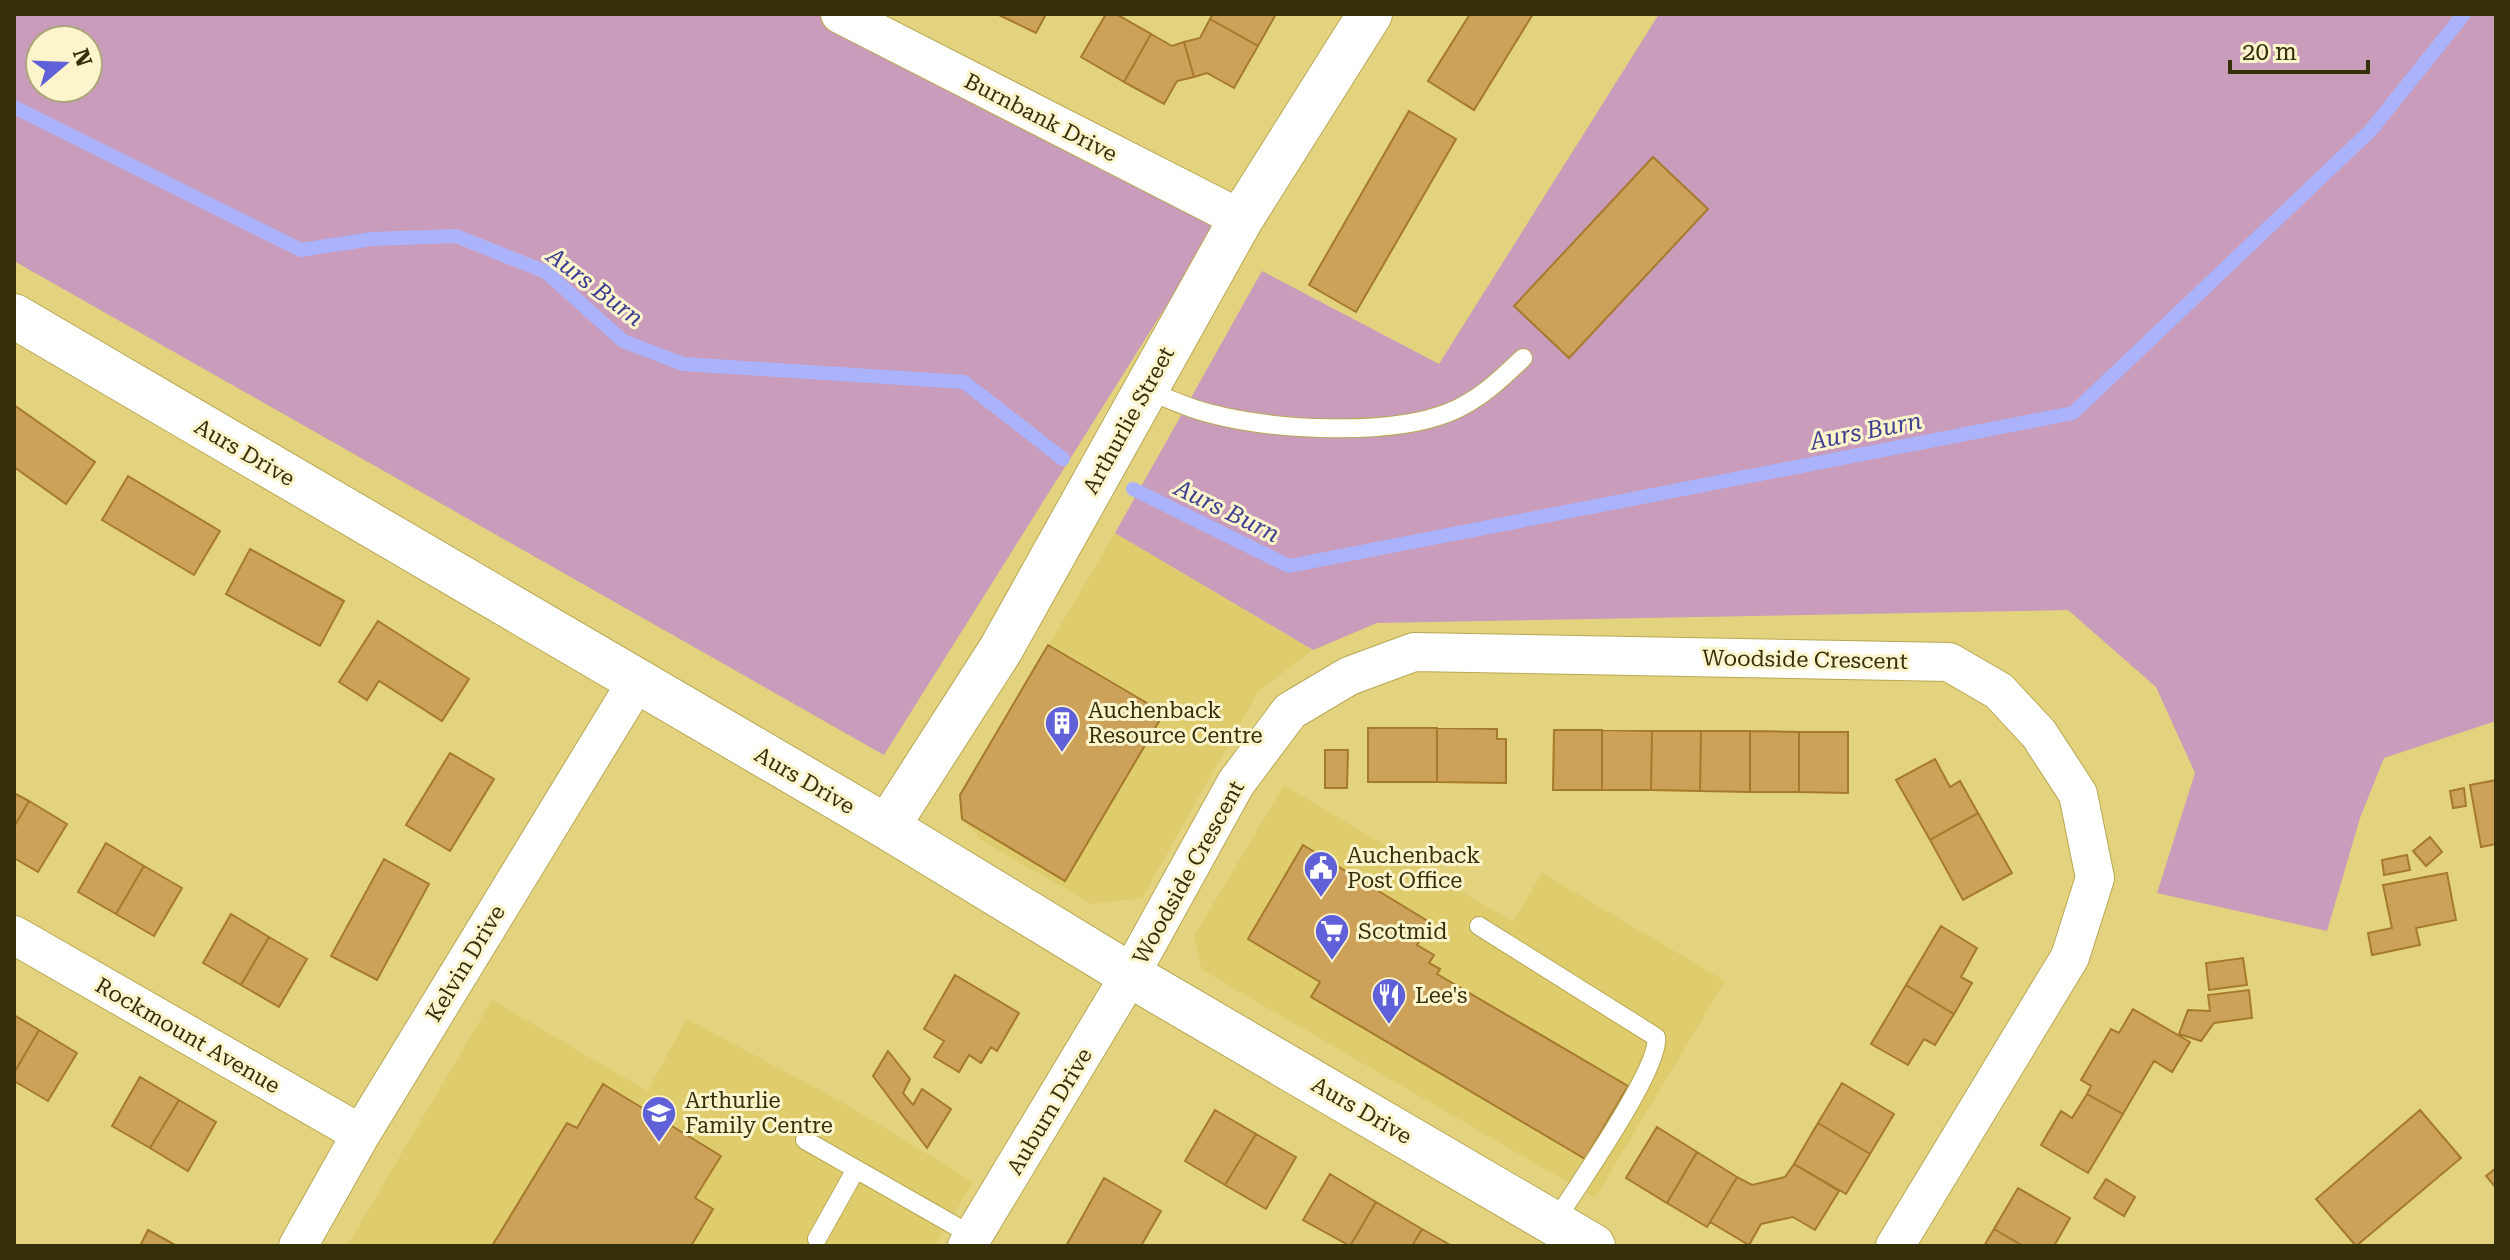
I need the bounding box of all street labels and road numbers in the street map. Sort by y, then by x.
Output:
street label: Burnbank Drive [960,68,1121,167]
street label: Arthurlie Street [1078,342,1179,498]
street label: Aurs Drive [190,414,299,491]
street label: Woodside Crescent [1702,645,1908,674]
street label: Aurs Drive [750,742,859,819]
street label: Woodside Crescent [1128,776,1249,968]
street label: Kelvin Drive [421,901,510,1026]
street label: Rockmount Avenue [91,972,284,1098]
street label: Auburn Drive [1002,1044,1097,1179]
street label: Aurs Drive [1307,1072,1416,1149]

